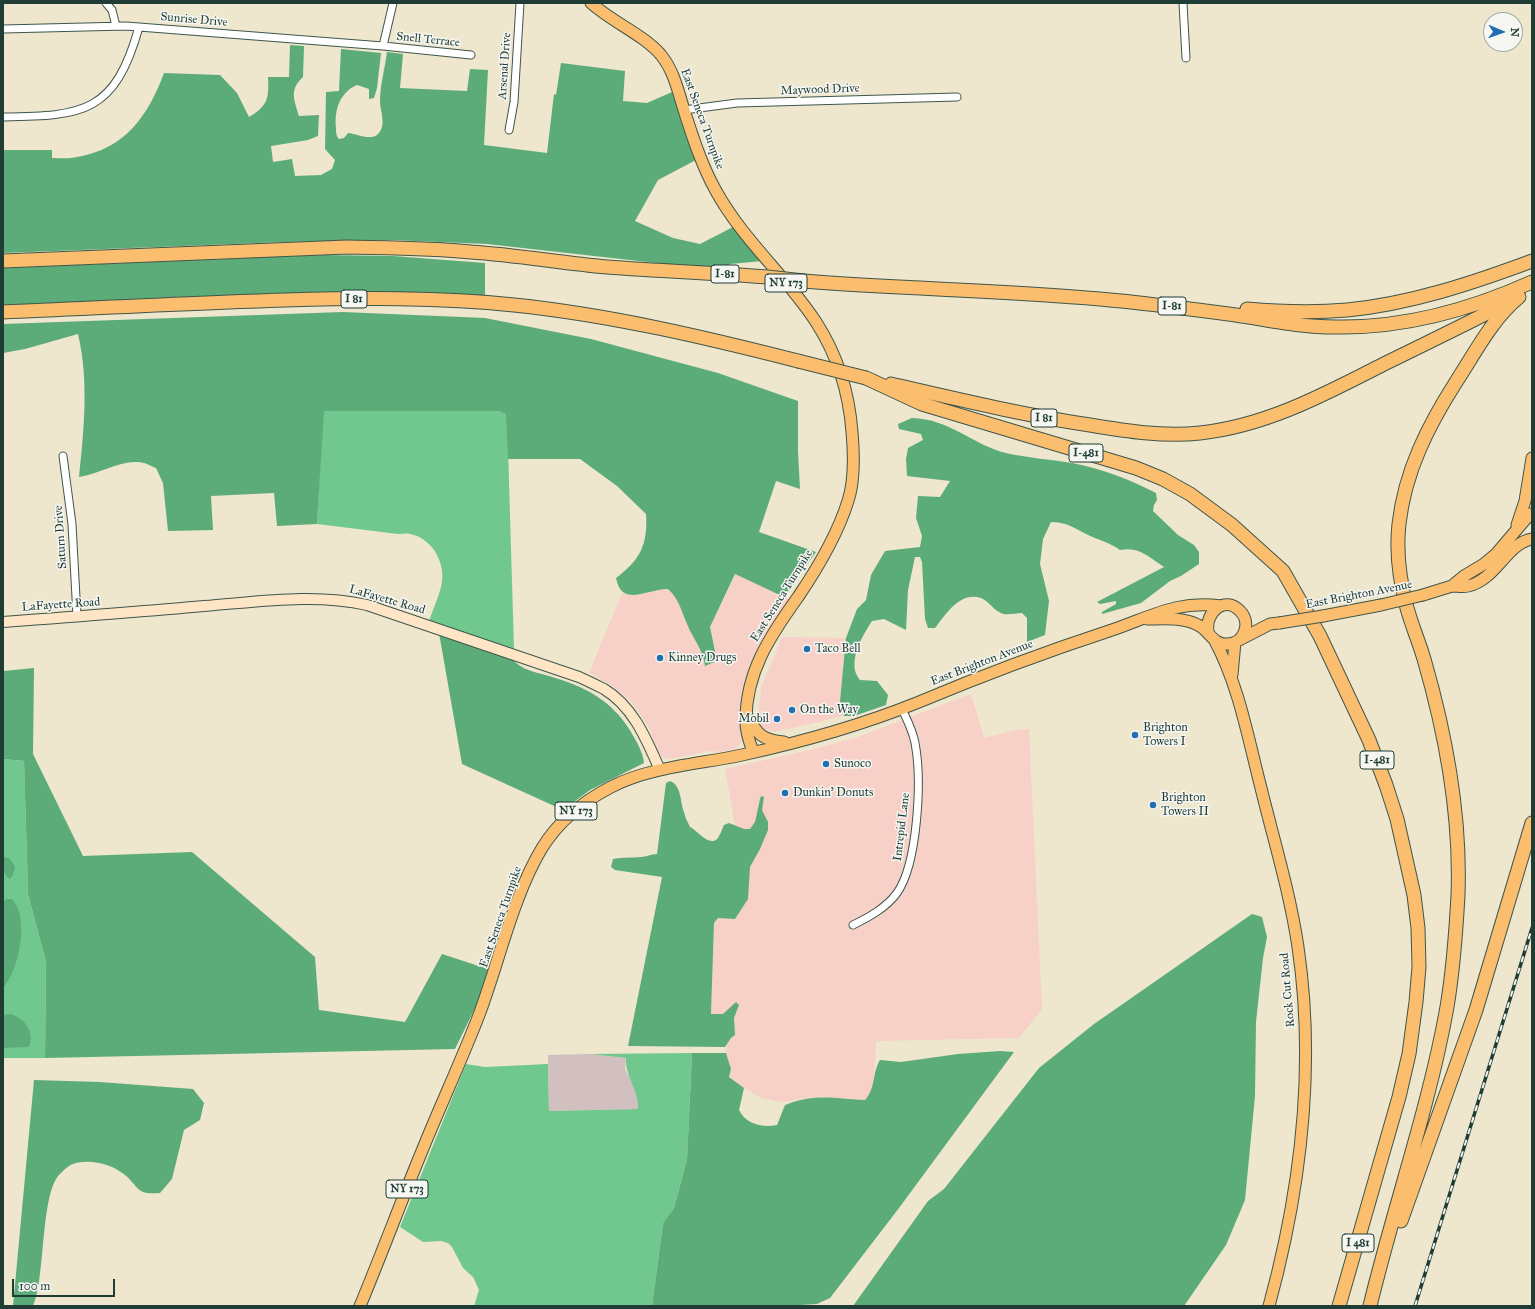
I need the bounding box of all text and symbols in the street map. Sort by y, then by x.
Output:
street label: Sunrise Drive [160,10,228,30]
north arrow [1483,12,1523,52]
text: N [1508,28,1521,37]
street label: Snell Terrace [396,30,460,50]
street label: Arsenal Drive [495,32,515,100]
street label: East Seneca Turnpike [677,67,727,171]
street label: Maywood Drive [780,81,860,99]
road number: I-81 [711,265,739,283]
road number: NY 173 [765,274,807,292]
road number: I 81 [341,290,367,308]
road number: I-81 [1158,297,1186,315]
road number: I 81 [1031,409,1057,427]
road number: I-481 [1069,444,1103,462]
street label: Saturn Drive [52,505,70,569]
street label: East Seneca Turnpike [748,547,816,645]
street label: East Brighton Avenue [1304,578,1414,612]
street label: LaFayette Road [347,582,427,618]
street label: LaFayette Road [21,595,101,615]
street label: East Brighton Avenue [929,637,1035,689]
place label: Taco Bell [815,642,861,656]
marker: Taco Bell [802,644,812,654]
place label: Kinney Drugs [668,651,736,665]
marker: Kinney Drugs [655,653,665,663]
place label: On the Way [800,703,858,717]
marker: On the Way [787,705,797,715]
place label: Mobil [738,712,769,726]
marker: Mobil [772,714,782,724]
place label: Brighton Towers I [1143,721,1188,749]
marker: Brighton Towers I [1130,730,1140,740]
road number: I-481 [1360,751,1394,769]
place label: Sunoco [834,757,871,771]
marker: Sunoco [821,759,831,769]
place label: Dunkin' Donuts [793,786,873,800]
marker: Dunkin' Donuts [780,788,790,798]
place label: Brighton Towers II [1161,791,1209,819]
street label: Intrepid Lane [891,792,913,862]
marker: Brighton Towers II [1148,800,1158,810]
road number: NY 173 [555,802,597,820]
street label: East Seneca Turnpike [477,864,525,970]
street label: Rock Cut Road [1278,952,1298,1028]
road number: NY 173 [386,1180,428,1198]
road number: I 481 [1342,1234,1374,1252]
scale bar [14,1271,117,1297]
text: 100 m [19,1279,50,1293]

